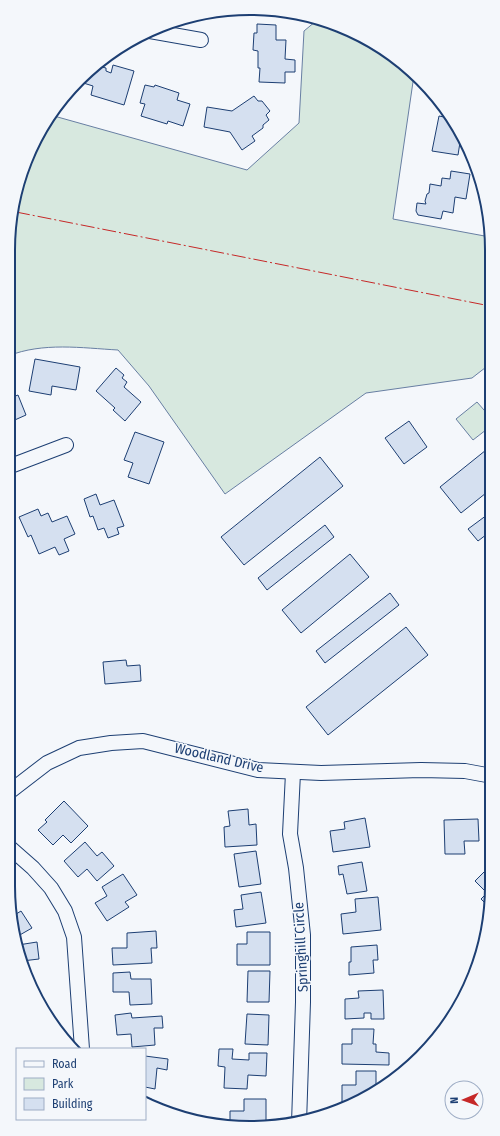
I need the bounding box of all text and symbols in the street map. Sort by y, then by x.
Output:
street label: Woodland Drive [173,739,265,777]
street label: Springhill Circle [290,902,312,992]
legend [16,1048,146,1120]
text: Road [52,1057,77,1071]
text: Park [52,1077,74,1091]
north arrow [444,1080,484,1120]
text: Building [52,1097,93,1111]
text: N [448,1097,461,1104]

